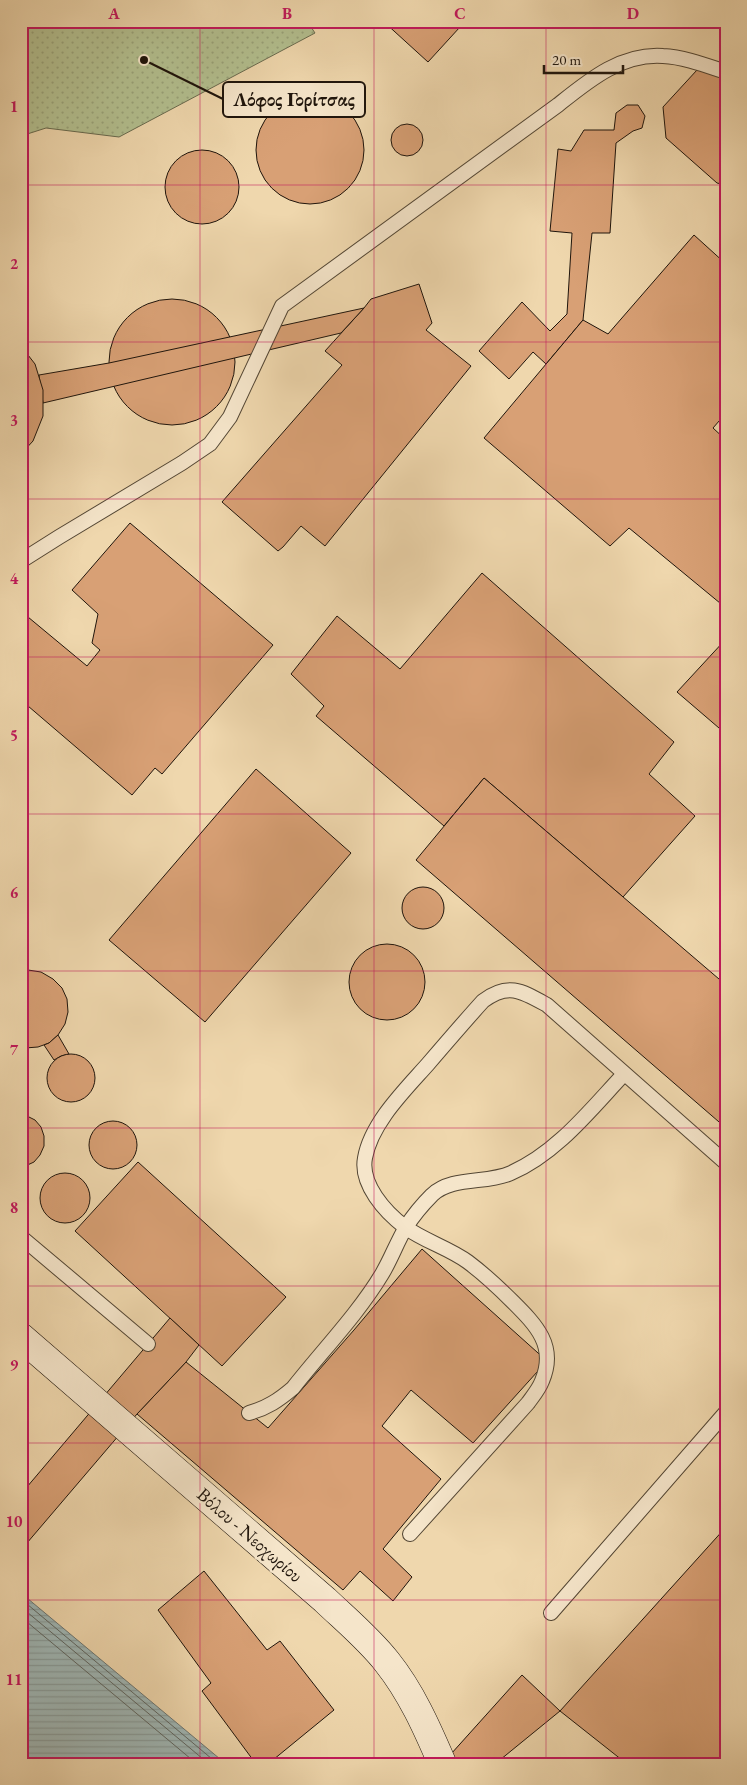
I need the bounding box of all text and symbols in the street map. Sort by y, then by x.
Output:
text: A [107,3,120,24]
text: B [282,3,292,24]
text: C [454,3,466,24]
text: D [627,3,639,24]
scale bar [544,42,623,74]
text: 20 m [552,50,581,69]
callout: Λόφος Γορίτσας [223,82,365,117]
text: Λόφος Γορίτσας [232,86,355,112]
text: 1 [10,96,18,117]
text: 2 [10,253,19,274]
text: 3 [10,410,18,431]
text: 4 [10,568,19,589]
text: 5 [10,725,18,746]
text: 6 [10,882,19,903]
text: 7 [10,1039,19,1060]
text: 8 [10,1197,18,1218]
text: 9 [10,1354,19,1375]
street label: Βόλου - Νεοχωρίου [192,1482,308,1588]
text: 10 [6,1511,23,1532]
text: 11 [6,1669,22,1690]

